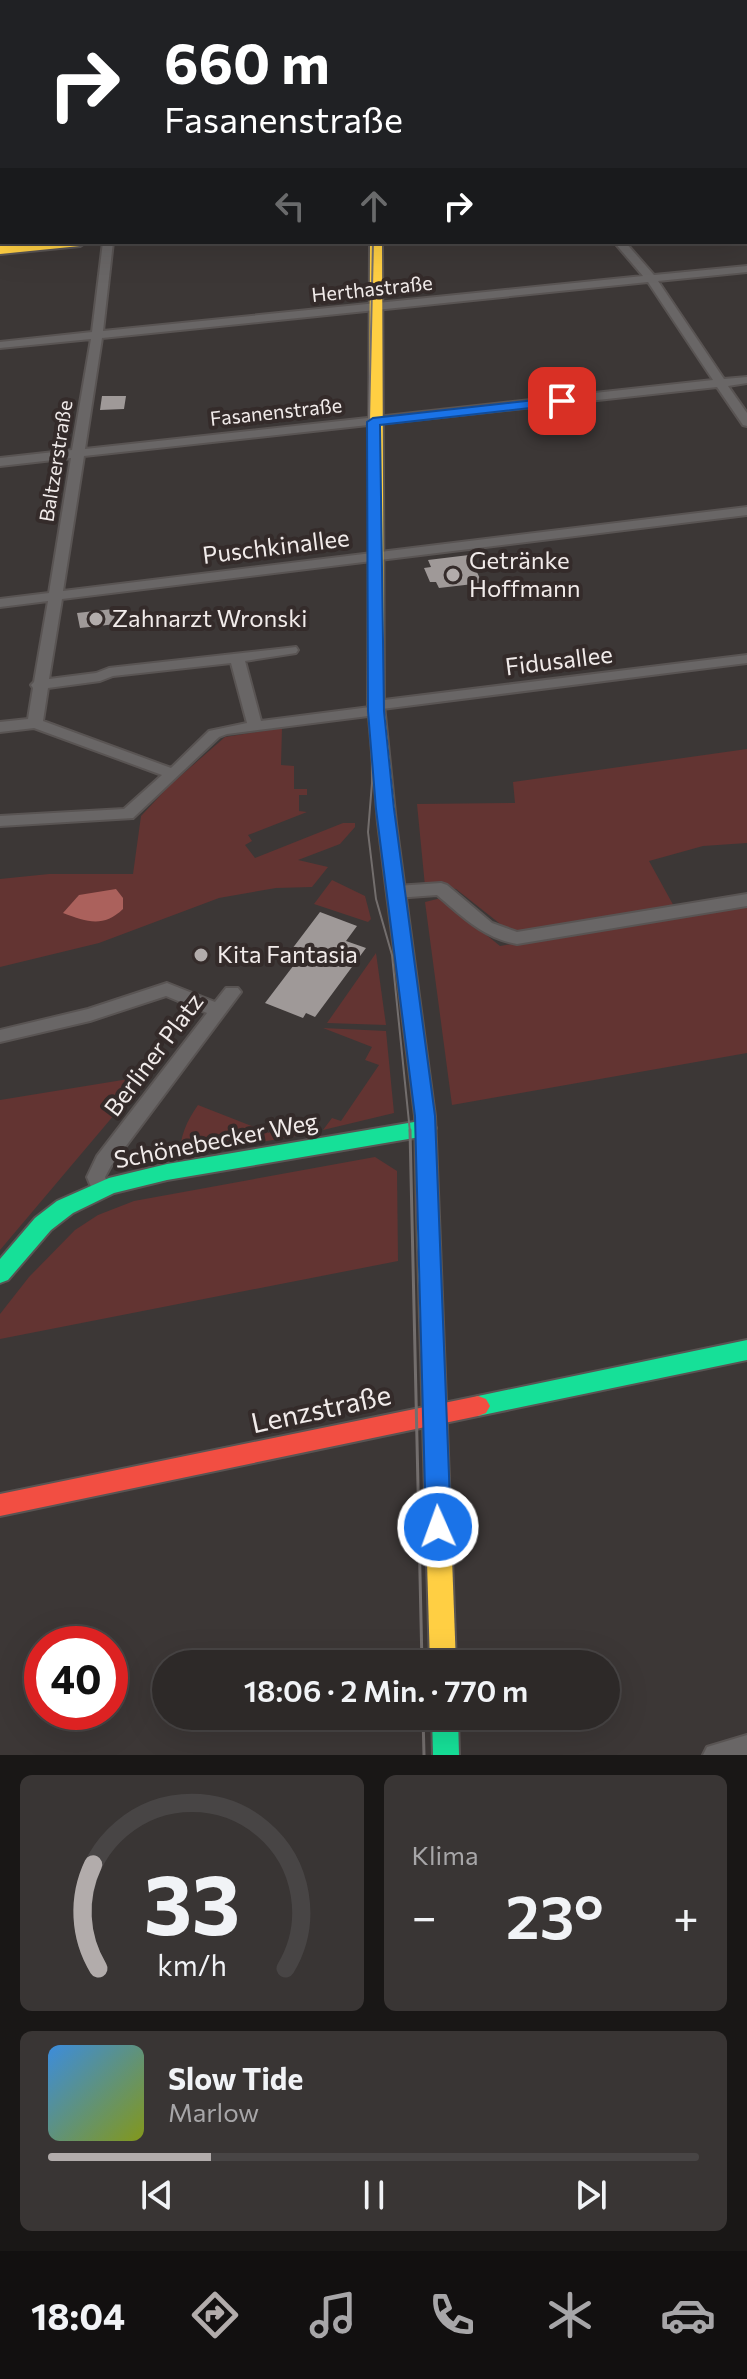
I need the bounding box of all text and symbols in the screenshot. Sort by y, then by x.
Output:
text: 660 m [164,27,330,96]
icon: right [32,32,136,136]
text: Fasanenstraße [164,96,403,140]
icon: left [268,184,312,228]
icon: ahead [352,184,396,228]
icon: right [436,184,480,228]
street label: Herthastraße [310,270,434,306]
pin [528,367,596,435]
icon: arrive [540,379,584,423]
street label: Fasanenstraße [209,392,343,430]
street label: Baltzerstraße [34,398,76,523]
street label: Puschkinallee [201,522,351,569]
place label: Getränke Hoffmann [469,545,581,602]
marker: Getränke Hoffmann [444,566,462,584]
place label: Zahnarzt Wronski [112,603,307,632]
marker: Zahnarzt Wronski [87,610,105,628]
street label: Fidusallee [503,639,614,680]
place label: Kita Fantasia [217,939,358,968]
marker: Kita Fantasia [192,946,210,964]
street label: Berliner Platz [97,987,208,1121]
street label: Schönebecker Weg [111,1106,320,1174]
street label: Lenzstraße [248,1377,394,1439]
position arrow [396,1485,480,1569]
speed limit sign: 40 [24,1626,128,1730]
text: 18:06 · 2 Min. · 770 m [244,1671,528,1708]
text: Klima [412,1839,479,1870]
text: 33 [144,1850,240,1952]
text: 23° [506,1878,604,1951]
text: − [412,1888,437,1942]
text: + [673,1888,699,1942]
text: km/h [157,1947,227,1982]
text: Slow Tide [168,2059,303,2096]
text: Marlow [168,2096,259,2127]
icon: previous [135,2173,179,2217]
icon: pause [352,2173,396,2217]
icon: next [569,2173,613,2217]
icon: directions [187,2287,243,2343]
icon: music [305,2287,361,2343]
icon: phone [424,2287,480,2343]
icon: climate [542,2287,598,2343]
icon: car [660,2287,716,2343]
text: 18:04 [31,2293,125,2337]

